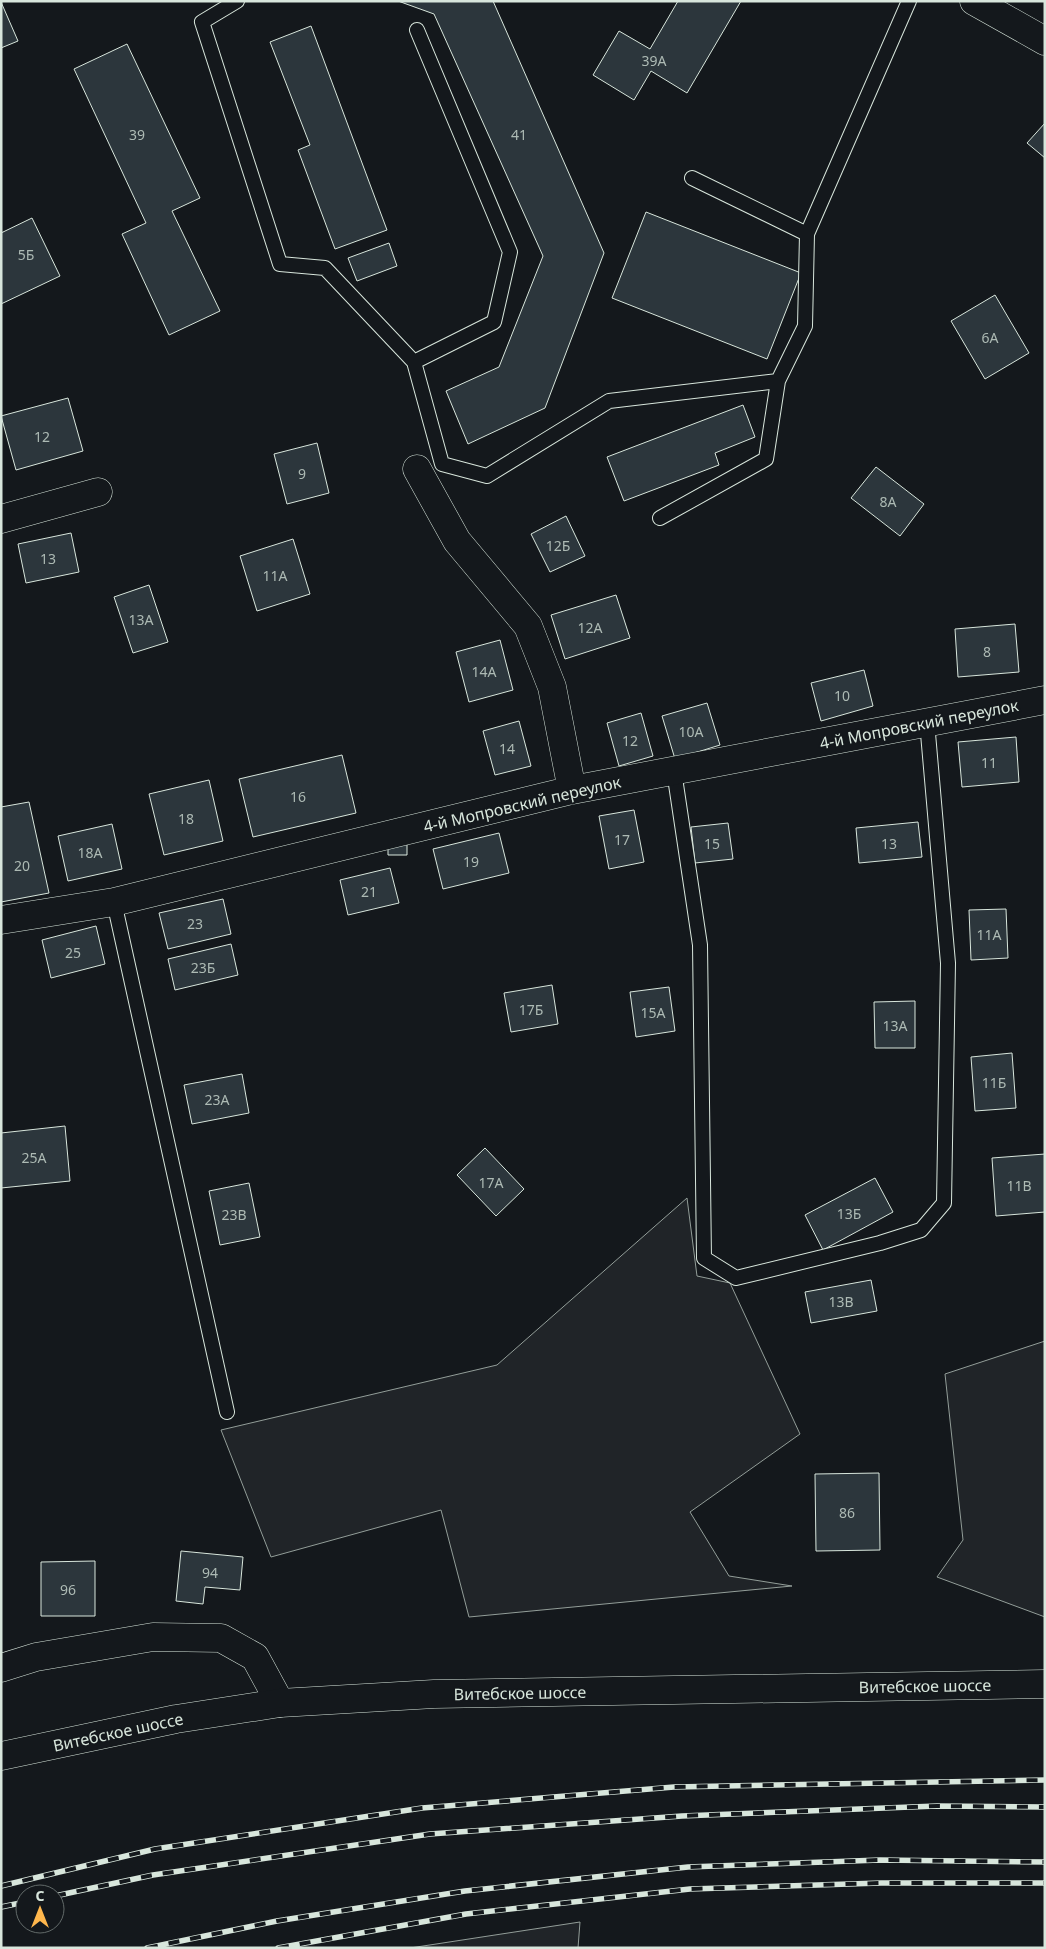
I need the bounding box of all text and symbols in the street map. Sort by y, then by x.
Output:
house number: 39А [642,51,667,70]
house number: 39 [129,125,145,144]
house number: 41 [511,125,527,144]
house number: 5Б [18,245,34,264]
house number: 6А [982,328,999,347]
house number: 12 [34,427,50,446]
house number: 9 [298,464,306,483]
house number: 8А [880,492,897,511]
house number: 12Б [546,536,570,555]
house number: 13 [40,549,56,568]
house number: 11А [263,566,288,585]
house number: 13А [129,610,154,629]
house number: 12А [578,618,603,637]
house number: 8 [983,642,991,661]
house number: 14А [472,662,497,681]
house number: 10 [834,686,850,705]
street label: 4-й Мопровский переулок [818,694,1021,754]
house number: 10А [679,722,704,741]
house number: 12 [622,731,638,750]
house number: 14 [499,739,515,758]
house number: 11 [981,753,997,772]
street label: 4-й Мопровский переулок [421,770,623,837]
house number: 16 [290,787,306,806]
house number: 18 [178,809,194,828]
house number: 17 [614,830,630,849]
house number: 15 [704,834,720,853]
house number: 13 [881,834,897,853]
house number: 18А [78,843,103,862]
house number: 19 [463,852,479,871]
house number: 20 [14,856,30,875]
house number: 21 [361,882,377,901]
house number: 23 [187,914,203,933]
house number: 11А [977,925,1002,944]
house number: 25 [65,943,81,962]
house number: 23Б [191,958,215,977]
house number: 17Б [519,1000,543,1019]
house number: 15А [641,1003,666,1022]
house number: 13А [883,1016,908,1035]
house number: 11Б [982,1073,1006,1092]
house number: 23А [205,1090,230,1109]
house number: 25А [22,1148,47,1167]
house number: 17А [479,1173,504,1192]
house number: 11В [1006,1176,1032,1195]
house number: 13Б [837,1204,861,1223]
house number: 23В [221,1205,247,1224]
house number: 13В [828,1292,854,1311]
house number: 86 [839,1503,855,1522]
house number: 94 [202,1563,218,1582]
house number: 96 [60,1580,76,1599]
street label: Витебское шоссе [859,1674,992,1698]
street label: Витебское шоссе [454,1681,587,1705]
street label: Витебское шоссе [51,1707,185,1757]
north arrow [15,1884,65,1934]
text: С [35,1886,45,1905]

